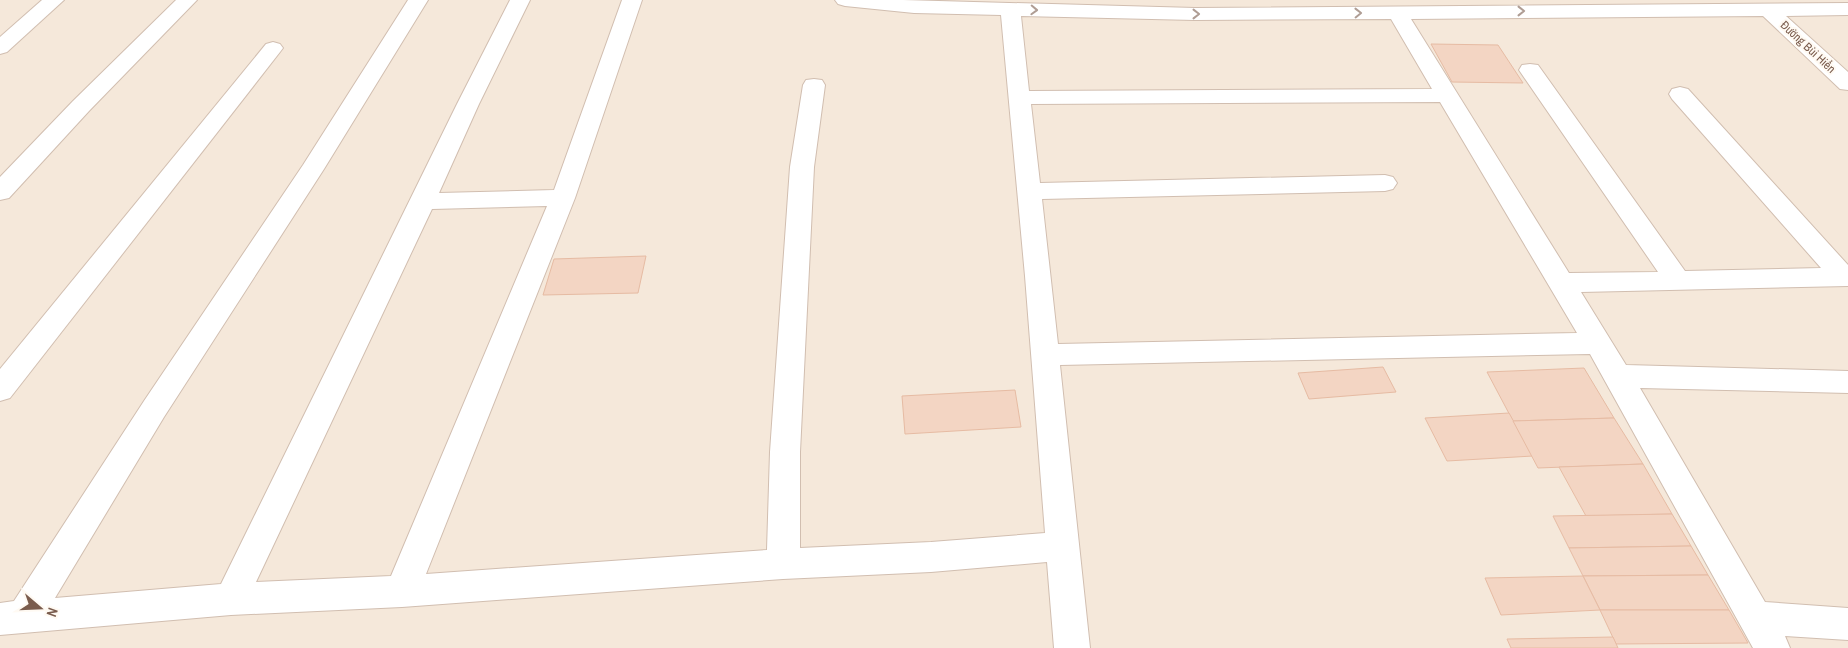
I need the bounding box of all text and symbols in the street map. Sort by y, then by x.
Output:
one-way arrow [1030,5,1038,16]
one-way arrow [1518,6,1525,16]
one-way arrow [1355,8,1363,18]
one-way arrow [1192,9,1200,19]
street label: Đường Bùi Hiển [1777,17,1839,77]
north arrow [15,583,65,633]
text: N [42,605,62,619]

